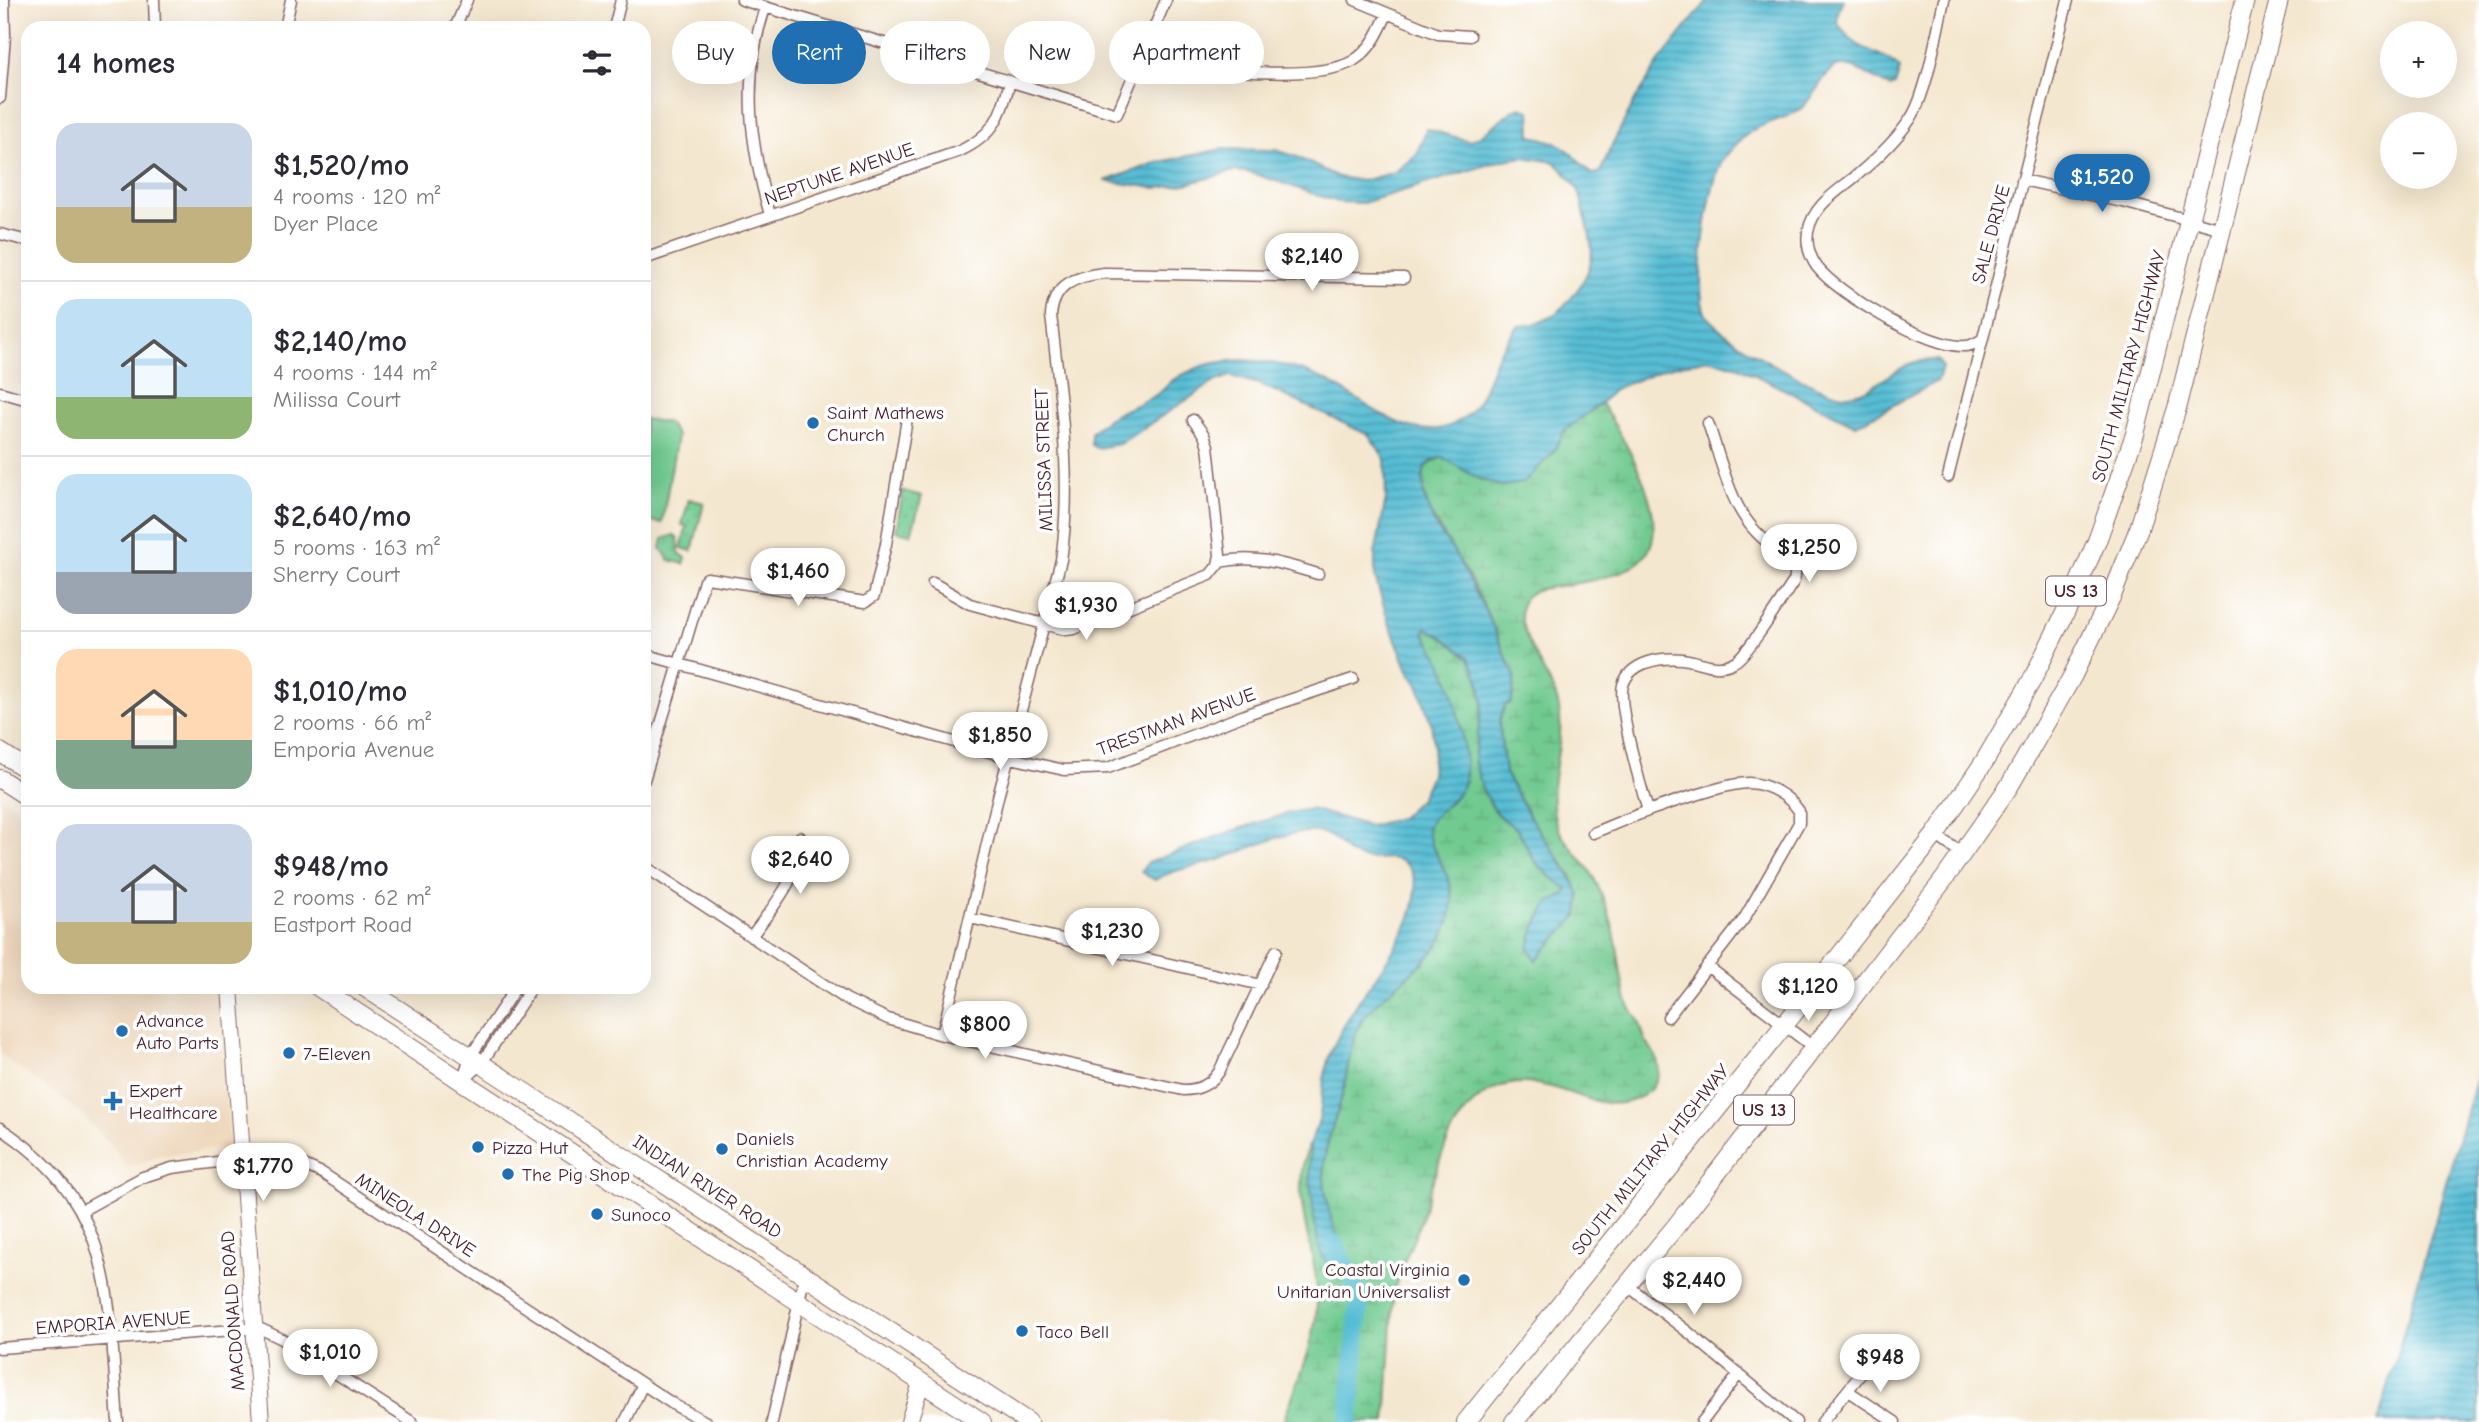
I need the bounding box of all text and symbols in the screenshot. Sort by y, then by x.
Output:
chip: Buy [672,21,758,84]
chip: Rent [772,21,866,84]
chip: Filters [880,21,990,84]
chip: New [1004,21,1095,84]
chip: Apartment [1109,21,1264,84]
map controls [2380,21,2457,189]
button: + [2380,21,2457,98]
icon: filters [578,44,616,82]
text: 14 homes [56,46,175,81]
button: − [2380,112,2457,189]
street label: NEPTUNE AVENUE [762,138,917,210]
text: $1,520/mo [273,148,409,183]
icon: home [112,151,196,235]
pin: $1,520 [2045,154,2159,214]
text: $1,520 [2070,163,2134,190]
text: 4 rooms · 120 m² [273,183,440,210]
street label: SALE DRIVE [1967,183,2015,286]
text: Dyer Place [273,210,378,237]
pin: $2,140 [1255,233,1369,293]
text: $2,140 [1281,242,1343,269]
street label: SOUTH MILITARY HIGHWAY [2087,247,2171,485]
text: $2,140/mo [273,324,407,359]
icon: home [112,327,196,411]
text: 4 rooms · 144 m² [273,359,437,386]
text: Milissa Court [273,386,400,413]
street label: MILISSA STREET [1031,388,1057,532]
place label: Saint Mathews Church [827,402,944,446]
marker: Saint Mathews Church [805,415,821,431]
text: $2,640/mo [273,499,411,534]
icon: home [112,502,196,586]
pin: $1,250 [1752,524,1866,584]
text: $1,250 [1777,533,1841,560]
text: 5 rooms · 163 m² [273,534,440,561]
pin: $1,460 [741,548,855,608]
text: $1,460 [766,557,830,584]
text: Sherry Court [273,561,400,588]
road number: US 13 [2046,576,2106,606]
pin: $1,930 [1029,582,1143,642]
text: $1,930 [1054,591,1118,618]
text: $1,010/mo [273,674,407,709]
icon: home [112,677,196,761]
street label: TRESTMAN AVENUE [1094,683,1258,761]
text: 2 rooms · 66 m² [273,709,431,736]
pin: $1,850 [943,712,1057,772]
text: $1,850 [968,721,1032,748]
text: Emporia Avenue [273,736,434,763]
pin: $2,640 [743,836,857,896]
text: $2,640 [767,845,833,872]
text: $948/mo [273,849,389,884]
icon: home [112,852,196,936]
text: 2 rooms · 62 m² [273,884,431,911]
pin: $1,230 [1055,908,1169,968]
text: Eastport Road [273,911,412,938]
text: $1,230 [1080,917,1144,944]
pin: $1,120 [1751,964,1865,1023]
text: $1,120 [1778,972,1838,999]
pin: $800 [944,1002,1026,1061]
place label: Advance Auto Parts [136,1010,219,1054]
text: $800 [959,1010,1011,1037]
marker: Advance Auto Parts [114,1023,130,1039]
place label: 7-Eleven [303,1043,371,1065]
marker: 7-Eleven [281,1045,297,1061]
street label: SOUTH MILITARY HIGHWAY [1567,1059,1735,1259]
place label: Expert Healthcare [129,1080,218,1124]
marker: Expert Healthcare [103,1091,123,1111]
road number: US 13 [1734,1096,1794,1125]
place label: Daniels Christian Academy [736,1128,888,1172]
street label: INDIAN RIVER ROAD [629,1130,786,1243]
place label: Pizza Hut [492,1137,569,1159]
marker: Pizza Hut [470,1139,486,1155]
marker: Daniels Christian Academy [714,1141,730,1157]
pin: $1,770 [206,1144,320,1203]
text: $1,770 [232,1152,294,1179]
place label: The Pig Shop [522,1164,630,1186]
marker: The Pig Shop [500,1166,516,1182]
street label: MINEOLA DRIVE [351,1168,480,1262]
place label: Sunoco [611,1204,671,1226]
marker: Sunoco [589,1206,605,1222]
street label: MACDONALD ROAD [216,1230,250,1392]
pin: $2,440 [1637,1258,1751,1317]
place label: Coastal Virginia Unitarian Universalist [1277,1259,1451,1303]
text: $2,440 [1662,1266,1726,1293]
marker: Coastal Virginia Unitarian Universalist [1456,1272,1472,1288]
street label: EMPORIA AVENUE [35,1307,191,1339]
place label: Taco Bell [1036,1321,1109,1343]
marker: Taco Bell [1014,1323,1030,1339]
pin: $1,010 [273,1330,387,1389]
pin: $948 [1839,1334,1921,1394]
text: $1,010 [299,1338,361,1365]
text: $948 [1856,1343,1904,1370]

